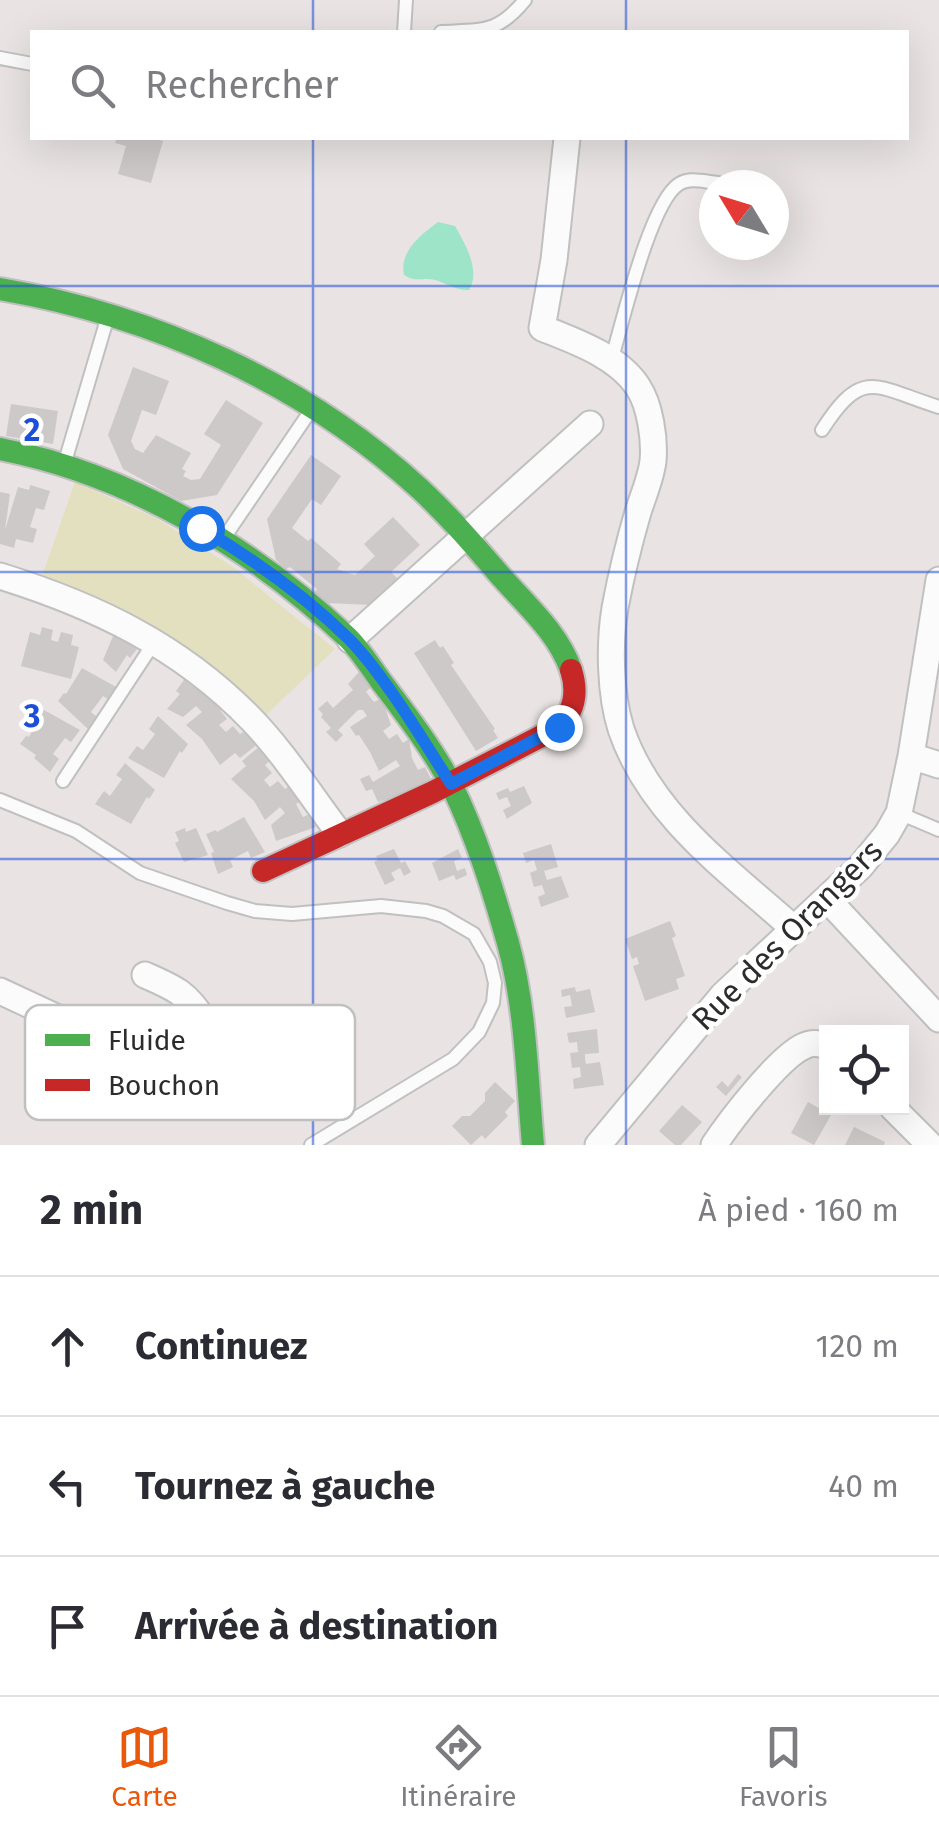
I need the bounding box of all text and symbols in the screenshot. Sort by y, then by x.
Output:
search box [30,30,909,140]
icon: search [65,58,120,113]
text: Rechercher [145,62,339,108]
north arrow [699,170,789,260]
text: 2 [24,411,40,449]
route start [179,506,225,552]
text: 3 [23,697,40,735]
route end [537,705,583,751]
street label: Rue des Orangers [684,832,890,1038]
legend [25,1005,355,1120]
text: Fluide [108,1024,186,1057]
map controls [819,1025,909,1115]
button: locate [819,1025,909,1115]
text: Bouchon [108,1069,220,1102]
text: 2 min [40,1185,143,1235]
text: À pied · 160 m [698,1191,899,1229]
icon: ahead [40,1319,95,1374]
text: Continuez [135,1323,307,1369]
text: 120 m [816,1327,899,1365]
icon: left [40,1459,95,1514]
text: Tournez à gauche [135,1463,435,1509]
text: 40 m [828,1467,899,1505]
icon: arrive [40,1599,95,1654]
text: Arrivée à destination [135,1603,498,1649]
tab: Carte [111,1720,178,1813]
tab: Itinéraire [400,1720,516,1813]
tab: Favoris [739,1720,828,1813]

